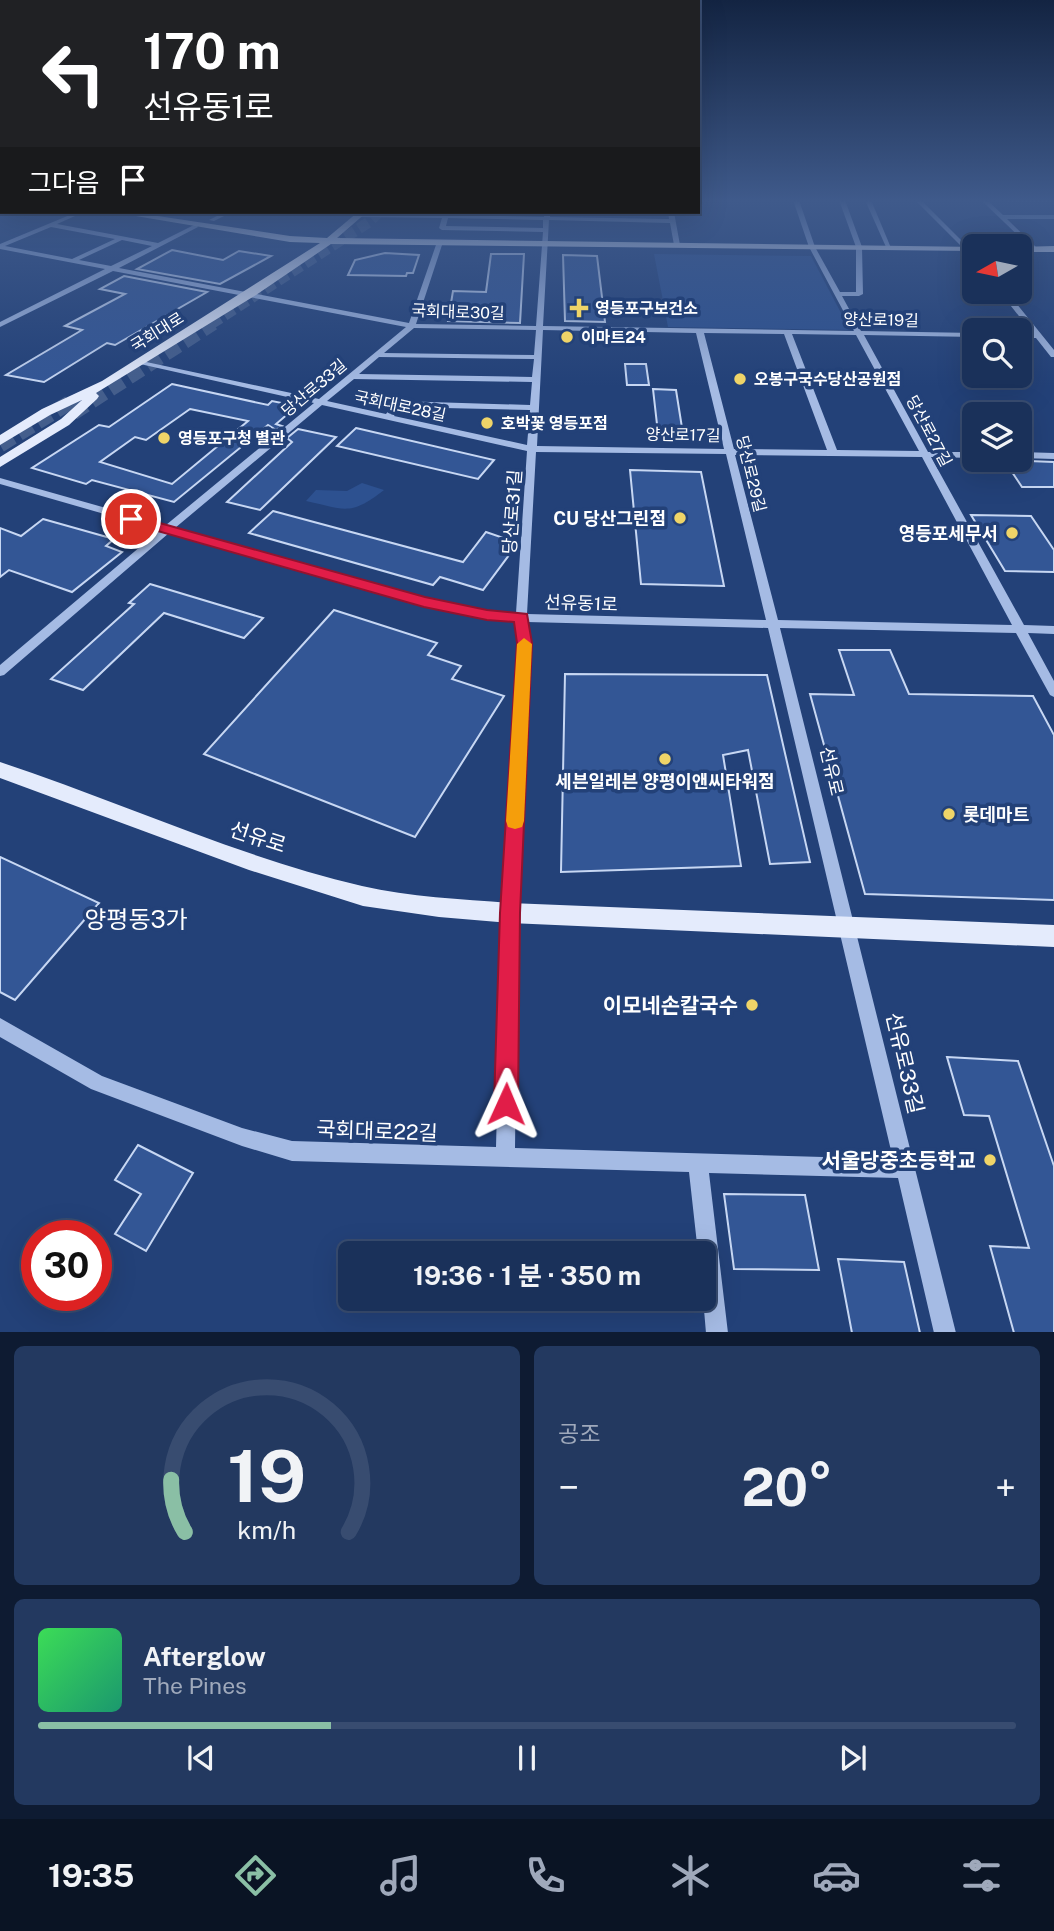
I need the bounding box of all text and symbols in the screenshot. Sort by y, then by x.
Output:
text: 170 m [143,22,281,80]
icon: left [28,28,119,119]
text: 선유동1로 [143,88,274,125]
icon: arrive [114,161,152,199]
text: 그다음 [28,167,100,198]
north arrow [962,234,1032,304]
map controls [962,234,1032,472]
marker: 영등포구보건소 [569,298,589,318]
place label: 영등포구보건소 [595,299,698,318]
street label: 국회대로30길 [411,301,505,323]
street label: 국회대로 [127,308,187,356]
street label: 양산로19길 [843,310,919,330]
button: search [962,318,1032,388]
place label: 이마트24 [581,328,646,347]
marker: 이마트24 [559,329,575,345]
street label: 당산로33길 [278,355,350,421]
place label: 오봉구국수당산공원점 [754,370,901,389]
marker: 오봉구국수당산공원점 [732,371,748,387]
street label: 국회대로28길 [352,387,448,425]
street label: 당산로27길 [902,392,956,470]
button: layers [962,402,1032,472]
place label: 호박꽃 영등포점 [501,414,608,433]
marker: 호박꽃 영등포점 [479,415,495,431]
street label: 양산로17길 [645,425,721,445]
place label: 영등포구청 별관 [178,429,285,448]
marker: 영등포구청 별관 [156,430,172,446]
street label: 당산로29길 [732,434,770,514]
street label: 당산로31길 [499,469,525,555]
pin [101,489,161,549]
icon: arrive [112,500,150,538]
place label: CU 당산그린점 [553,508,666,529]
marker: CU 당산그린점 [672,510,688,526]
place label: 영등포세무서 [899,523,998,544]
marker: 영등포세무서 [1004,525,1020,541]
street label: 선유동1로 [544,591,618,615]
street label: 선유로 [816,744,848,798]
marker: 세븐일레븐 양평이앤씨타워점 [657,751,673,767]
place label: 세븐일레븐 양평이앤씨타워점 [555,771,775,792]
place label: 롯데마트 [963,804,1029,825]
marker: 롯데마트 [941,806,957,822]
street label: 선유로 [227,816,289,858]
district label: 양평동3가 [84,905,188,933]
place label: 이모네손칼국수 [603,993,738,1018]
marker: 이모네손칼국수 [744,997,760,1013]
street label: 선유로33길 [881,1010,929,1116]
position arrow [469,1067,543,1141]
street label: 국회대로22길 [316,1116,438,1146]
place label: 서울당중초등학교 [821,1148,976,1173]
marker: 서울당중초등학교 [982,1152,998,1168]
speed limit sign: 30 [21,1220,112,1311]
text: 19:36 · 1 분 · 350 m [413,1260,641,1291]
text: 공조 [558,1420,600,1447]
text: 19 [227,1433,307,1518]
text: 20° [741,1457,833,1518]
text: − [558,1465,579,1510]
text: + [995,1465,1016,1510]
text: km/h [238,1514,296,1544]
text: Afterglow [143,1641,266,1672]
text: The Pines [143,1672,247,1699]
icon: previous [182,1739,220,1777]
icon: pause [508,1739,546,1777]
icon: next [834,1739,872,1777]
icon: directions [231,1851,280,1900]
icon: music [376,1851,425,1900]
icon: phone [521,1851,570,1900]
icon: climate [666,1851,715,1900]
icon: car [812,1851,861,1900]
icon: filters [957,1851,1006,1900]
text: 19:35 [48,1857,134,1894]

